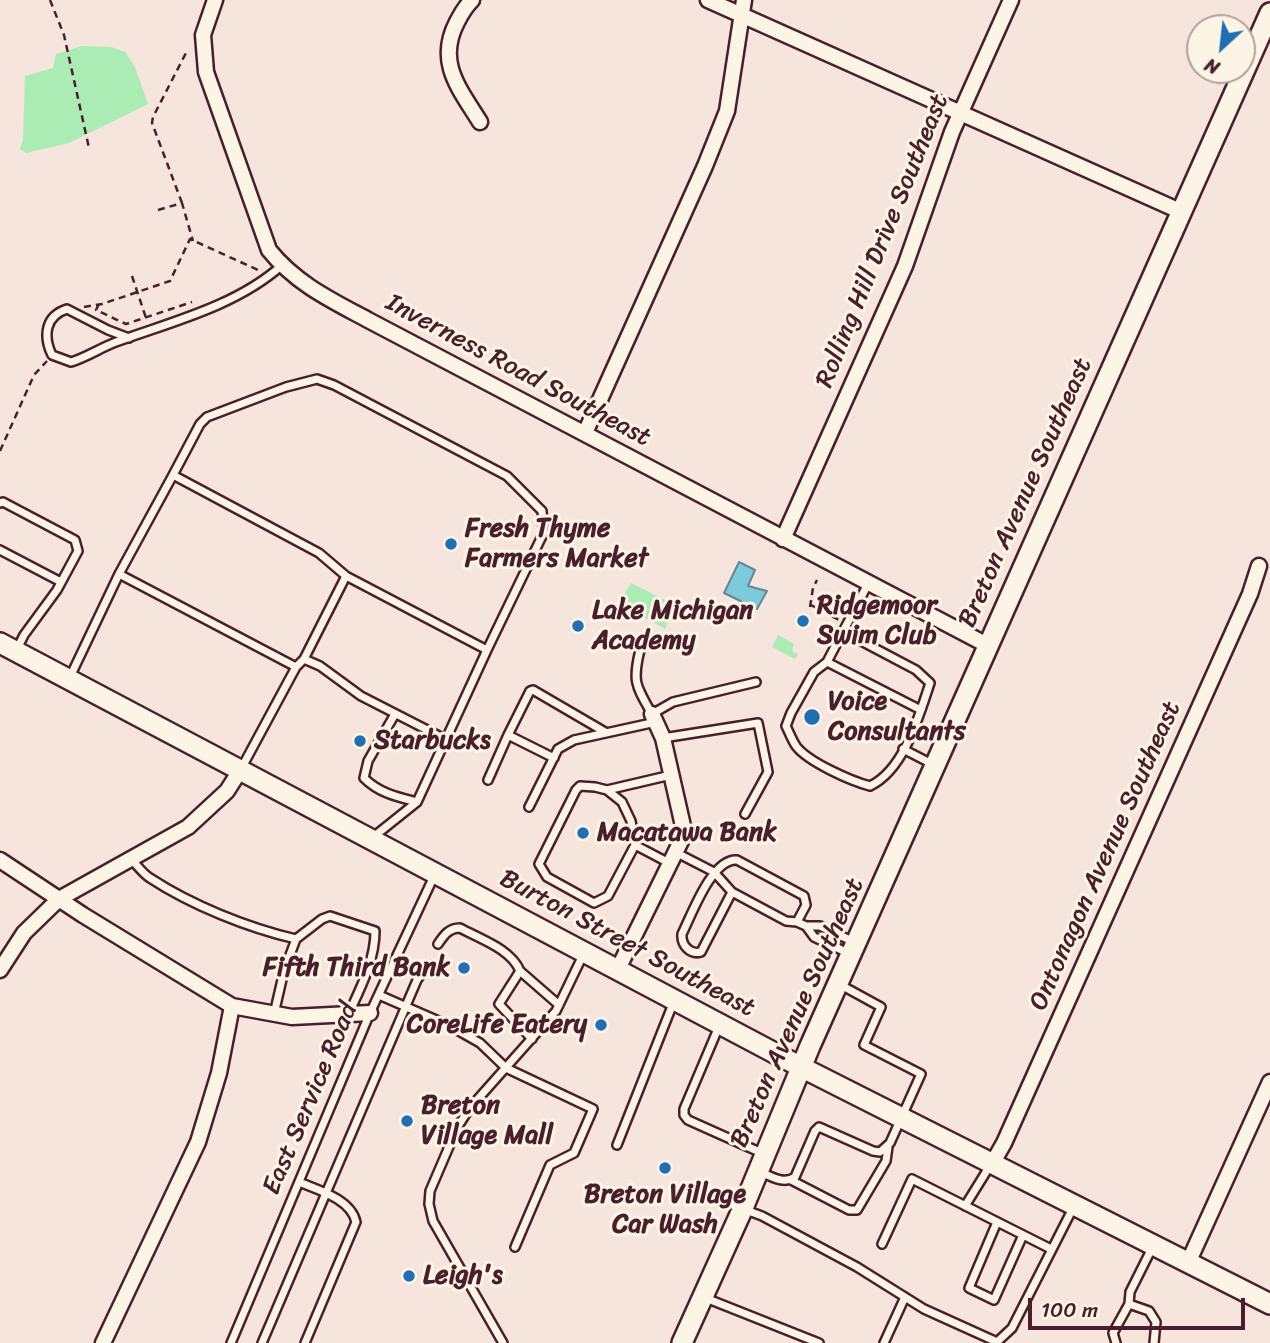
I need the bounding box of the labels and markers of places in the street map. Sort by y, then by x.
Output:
place label: Fresh Thyme Farmers Market [465,513,648,574]
marker: Fresh Thyme Farmers Market [443,536,459,552]
place label: Ridgemoor Swim Club [817,590,937,652]
place label: Lake Michigan Academy [592,595,753,656]
marker: Ridgemoor Swim Club [795,613,811,629]
marker: Lake Michigan Academy [570,618,586,634]
place label: Voice Consultants [828,686,966,748]
marker: Voice Consultants [802,707,822,727]
place label: Starbucks [374,725,491,757]
marker: Starbucks [352,733,368,749]
place label: Macatawa Bank [597,817,777,849]
marker: Macatawa Bank [575,825,591,841]
place label: Fifth Third Bank [263,952,450,984]
marker: Fifth Third Bank [456,960,472,976]
place label: CoreLife Eatery [407,1009,587,1041]
marker: CoreLife Eatery [593,1017,609,1033]
place label: Breton Village Mall [421,1090,553,1152]
marker: Breton Village Mall [399,1113,415,1129]
marker: Breton Village Car Wash [657,1160,673,1176]
place label: Breton Village Car Wash [584,1179,746,1240]
place label: Leigh's [423,1260,503,1292]
marker: Leigh's [401,1268,417,1284]

